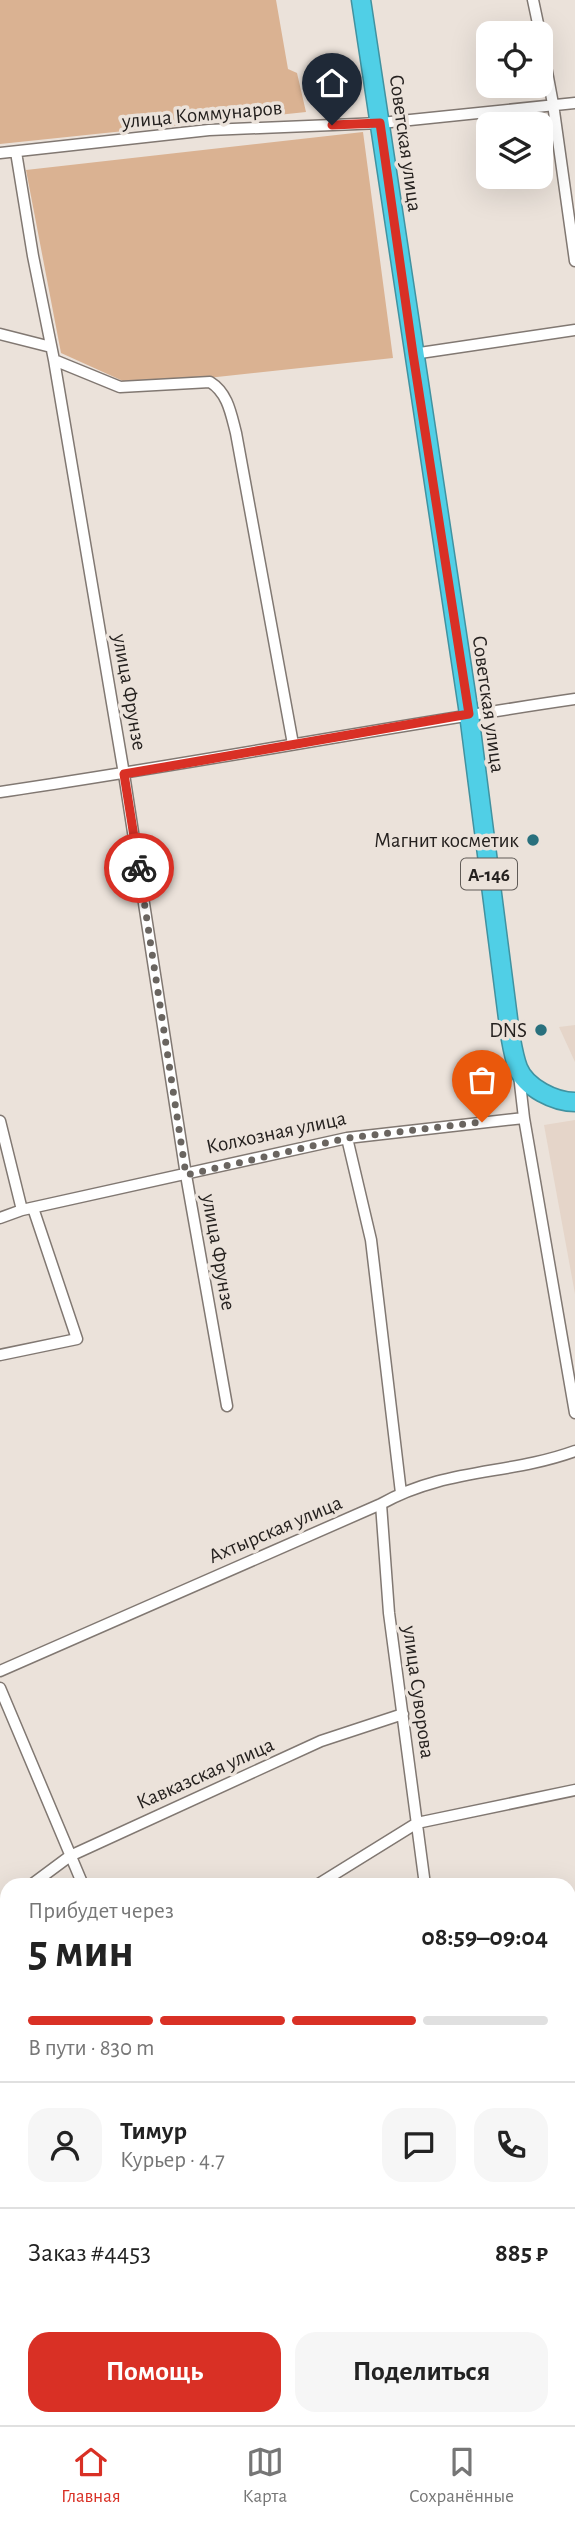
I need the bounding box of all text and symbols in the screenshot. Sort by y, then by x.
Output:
map controls [476,21,553,189]
button: locate [476,21,553,98]
pin [302,53,362,125]
icon: home [313,64,351,102]
street label: Советская улица [385,73,426,213]
street label: улица Коммунаров [120,97,283,132]
button: layers [476,112,553,189]
street label: улица Фрунзе [109,631,150,752]
street label: Советская улица [468,634,509,774]
place label: Магнит косметик [374,830,519,851]
marker: Магнит косметик [525,832,541,848]
courier [104,833,174,903]
icon: bike [120,849,158,887]
road number: А-146 [461,859,517,890]
place label: DNS [489,1020,527,1041]
marker: DNS [533,1022,549,1038]
pin [452,1050,512,1122]
icon: bag [463,1061,501,1099]
street label: Колхозная улица [204,1107,348,1158]
street label: улица Фрунзе [198,1191,239,1312]
street label: Ахтырская улица [205,1492,345,1567]
street label: улица Суворова [399,1623,438,1760]
street label: Кавказская улица [133,1734,278,1813]
text: Прибудет через [28,1900,174,1923]
text: 08:59–09:04 [421,1924,548,1950]
text: 5 мин [28,1929,134,1975]
text: В пути · 830 m [28,2037,154,2060]
button: person [28,2108,102,2182]
button: chat [382,2108,456,2182]
button: phone [474,2108,548,2182]
text: Тимур [120,2118,187,2144]
text: Курьер · 4.7 [120,2149,225,2172]
text: Заказ #4453 [28,2240,151,2266]
text: 885 ₽ [495,2240,548,2266]
button: Помощь [28,2332,281,2412]
button: Поделиться [295,2332,548,2412]
tab: Главная [61,2443,121,2508]
tab: Карта [243,2443,287,2508]
tab: Сохранённые [409,2443,514,2508]

